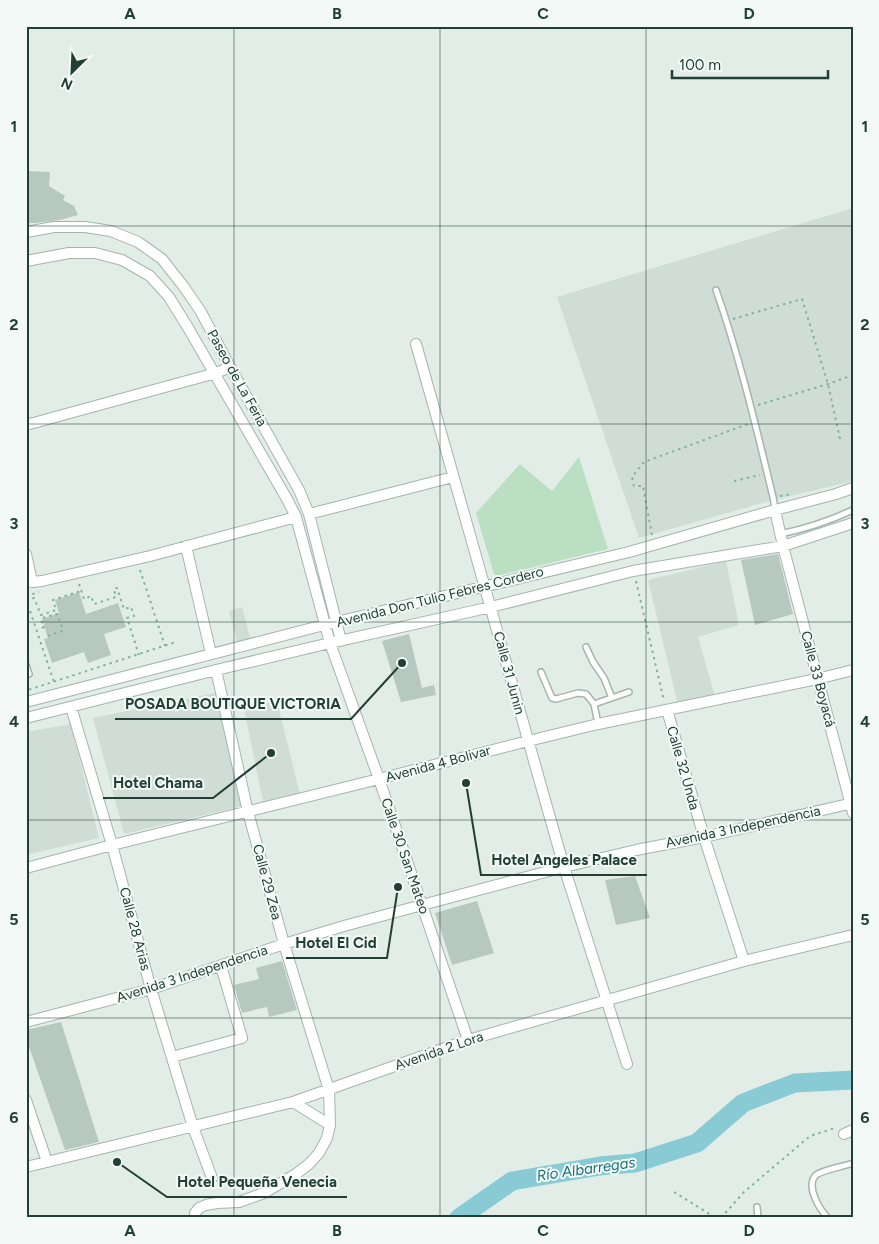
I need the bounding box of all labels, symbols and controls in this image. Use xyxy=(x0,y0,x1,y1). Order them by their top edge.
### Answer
text: A xyxy=(124,4,136,23)
text: B xyxy=(332,4,342,23)
text: C xyxy=(537,4,549,23)
text: D xyxy=(743,4,755,23)
north arrow xyxy=(48,48,98,98)
scale bar xyxy=(672,48,828,80)
text: 100 m xyxy=(679,56,721,74)
text: N xyxy=(59,73,75,93)
text: 1 xyxy=(11,117,17,136)
text: 1 xyxy=(862,117,868,136)
text: 2 xyxy=(9,315,19,334)
text: 2 xyxy=(860,315,870,334)
street label: Paseo de La Feria xyxy=(203,327,271,429)
text: 3 xyxy=(10,514,19,533)
text: 3 xyxy=(861,514,870,533)
street label: Avenida Don Tulio Febres Cordero xyxy=(335,563,545,631)
street label: Calle 33 Boyacá xyxy=(797,629,839,729)
street label: Calle 31 Junin xyxy=(490,630,528,717)
callout: POSADA BOUTIQUE VICTORIA xyxy=(115,689,351,719)
text: POSADA BOUTIQUE VICTORIA xyxy=(125,695,341,713)
text: 4 xyxy=(9,712,19,731)
text: 4 xyxy=(860,712,870,731)
street label: Calle 32 Unda xyxy=(663,724,703,812)
street label: Avenida 4 Bolivar xyxy=(384,742,493,786)
callout: Hotel Chama xyxy=(103,768,213,798)
text: Hotel Chama xyxy=(113,774,203,792)
street label: Calle 30 San Mateo xyxy=(377,796,433,916)
street label: Avenida 3 Independencia xyxy=(664,802,822,852)
street label: Calle 29 Zea xyxy=(249,842,285,922)
callout: Hotel Angeles Palace xyxy=(481,845,647,875)
text: Hotel Angeles Palace xyxy=(491,851,637,869)
street label: Calle 28 Arias xyxy=(116,886,154,972)
text: 5 xyxy=(9,910,19,929)
text: 5 xyxy=(860,910,870,929)
callout: Hotel El Cid xyxy=(286,928,387,958)
text: Hotel El Cid xyxy=(295,934,377,952)
street label: Avenida 3 Independencia xyxy=(114,942,270,1006)
street label: Avenida 2 Lora xyxy=(393,1028,485,1074)
text: 6 xyxy=(9,1108,19,1127)
text: 6 xyxy=(860,1108,870,1127)
water label: Río Albarregas xyxy=(535,1153,637,1185)
callout: Hotel Pequeña Venecia xyxy=(167,1167,347,1197)
text: Hotel Pequeña Venecia xyxy=(177,1173,337,1191)
text: A xyxy=(124,1221,136,1240)
text: B xyxy=(332,1221,342,1240)
text: C xyxy=(537,1221,549,1240)
text: D xyxy=(743,1221,755,1240)

